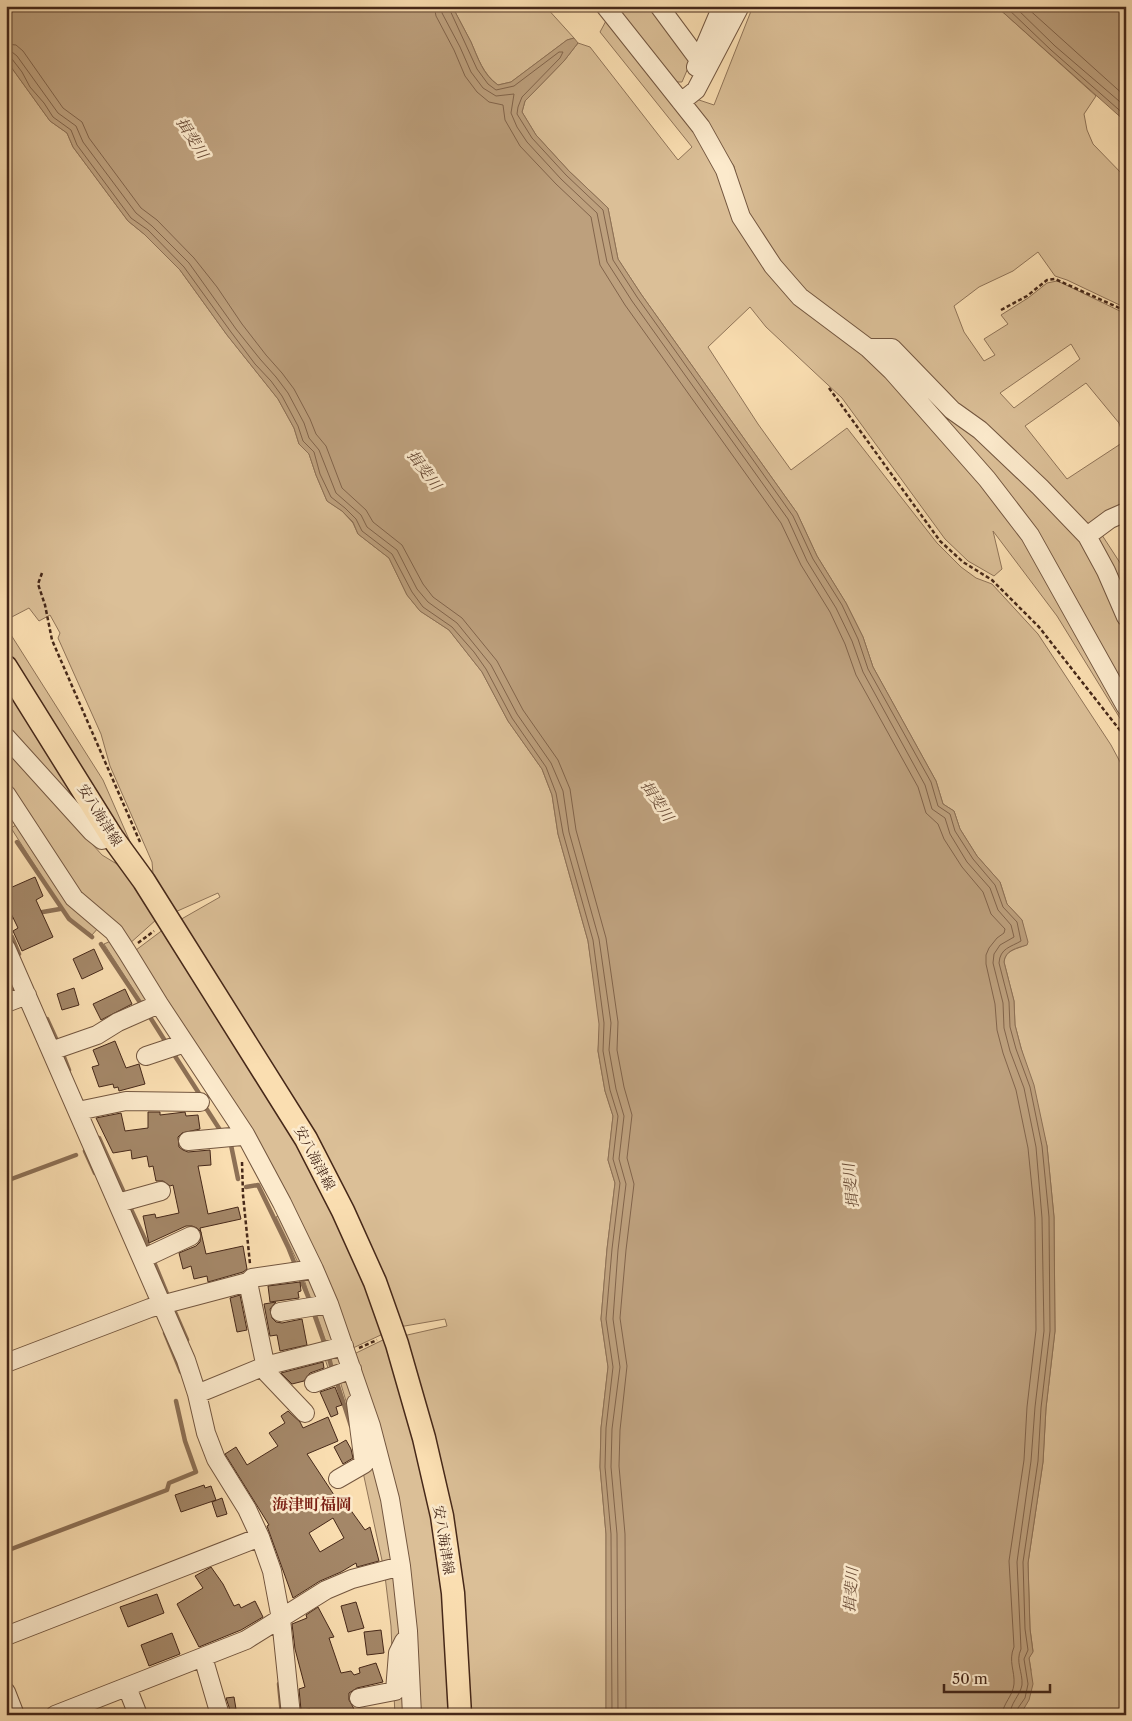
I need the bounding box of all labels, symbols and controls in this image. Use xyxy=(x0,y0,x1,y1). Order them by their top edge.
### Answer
water label: 揖斐川 xyxy=(172,114,213,164)
water label: 揖斐川 xyxy=(403,446,447,495)
water label: 揖斐川 xyxy=(637,777,679,826)
street label: 安八海津線 xyxy=(74,781,126,849)
street label: 安八海津線 xyxy=(291,1123,339,1193)
water label: 揖斐川 xyxy=(838,1161,862,1209)
district label: 海津町福岡 xyxy=(272,1494,352,1514)
street label: 安八海津線 xyxy=(430,1504,458,1576)
water label: 揖斐川 xyxy=(839,1565,862,1613)
scale bar xyxy=(944,1661,1051,1693)
text: 50 m xyxy=(952,1669,988,1688)

